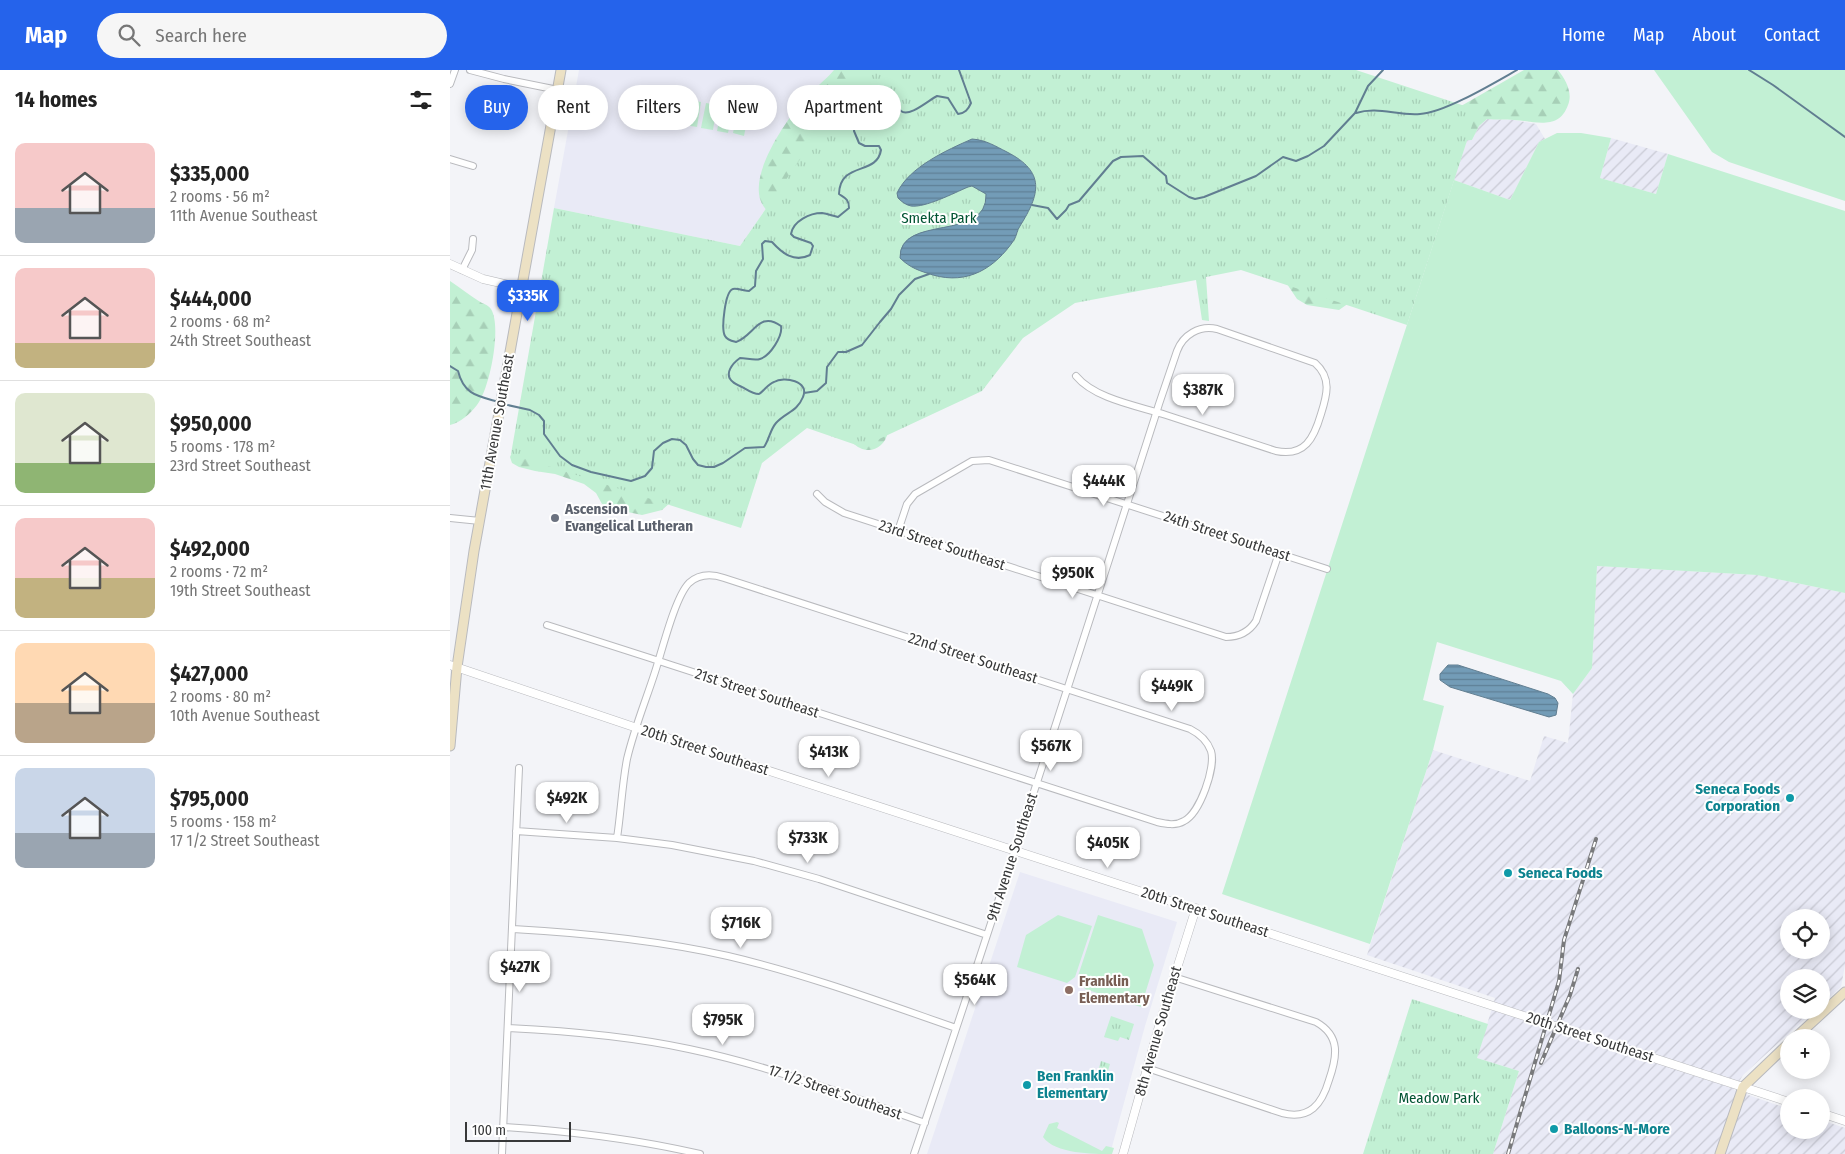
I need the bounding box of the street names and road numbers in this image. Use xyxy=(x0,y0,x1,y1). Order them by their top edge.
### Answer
street label: 11th Avenue Southeast xyxy=(476,352,518,492)
street label: 24th Street Southeast xyxy=(1161,507,1293,565)
street label: 23rd Street Southeast xyxy=(876,516,1008,574)
street label: 22nd Street Southeast xyxy=(906,629,1040,687)
street label: 21st Street Southeast xyxy=(693,664,821,722)
street label: 20th Street Southeast xyxy=(639,721,771,779)
street label: 9th Avenue Southeast xyxy=(983,790,1041,924)
street label: 20th Street Southeast xyxy=(1139,883,1271,941)
street label: 8th Avenue Southeast xyxy=(1131,964,1185,1098)
street label: 20th Street Southeast xyxy=(1524,1008,1656,1066)
street label: 17 1/2 Street Southeast xyxy=(766,1061,904,1123)

